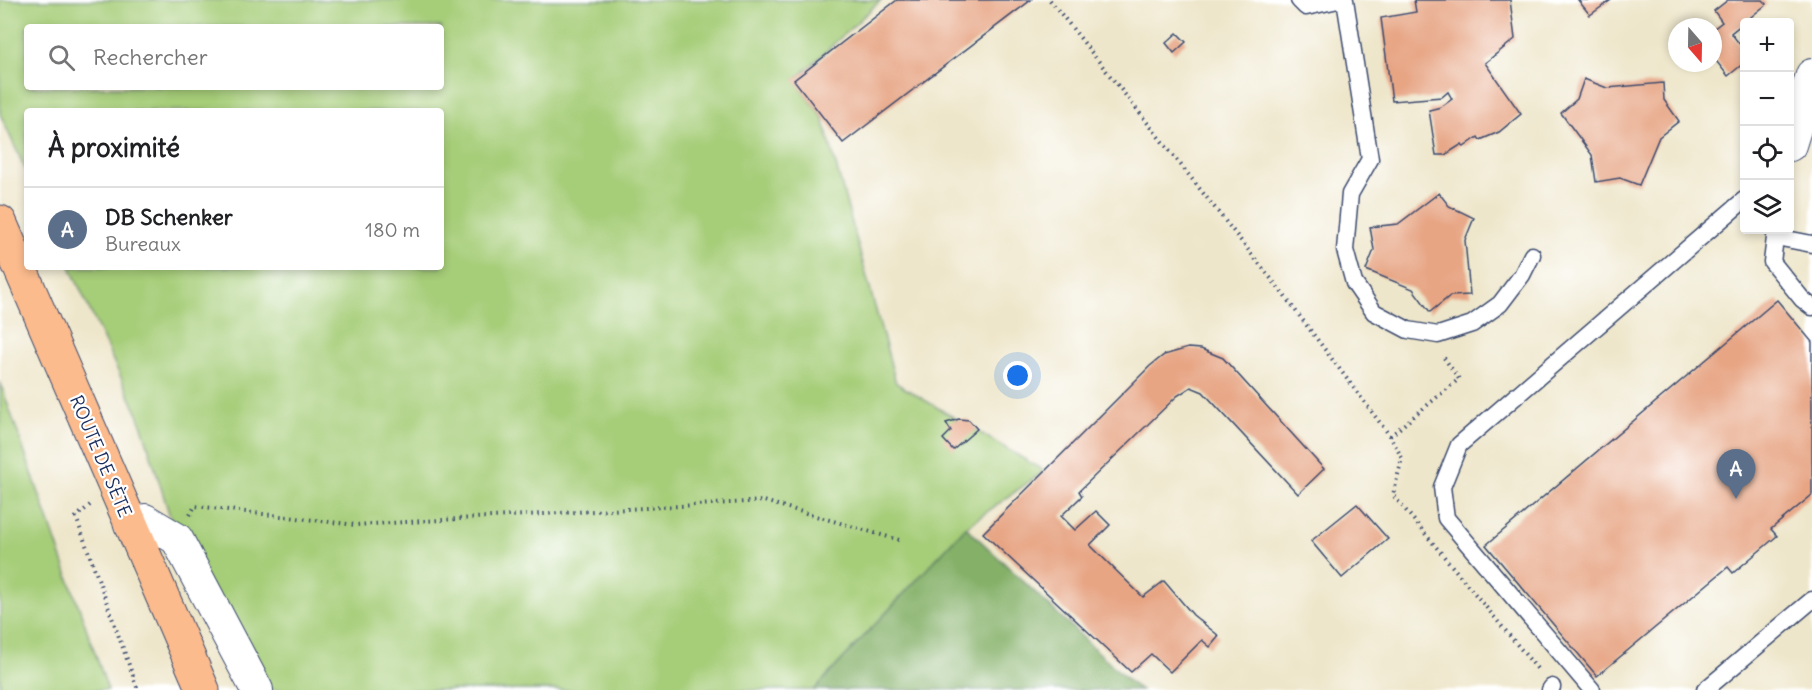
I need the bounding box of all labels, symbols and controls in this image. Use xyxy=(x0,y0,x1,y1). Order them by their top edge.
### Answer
north arrow xyxy=(1668,18,1722,72)
map controls xyxy=(1740,18,1794,234)
button: + xyxy=(1740,18,1794,72)
search box xyxy=(24,24,444,90)
icon: search xyxy=(45,41,78,74)
text: Rechercher xyxy=(93,43,208,71)
button: − xyxy=(1740,72,1794,126)
button: locate xyxy=(1740,126,1794,180)
text: À proximité xyxy=(48,131,180,164)
button: layers xyxy=(1740,180,1794,234)
text: DB Schenker xyxy=(105,203,233,231)
text: A xyxy=(61,217,74,242)
text: 180 m xyxy=(365,217,420,242)
text: Bureaux xyxy=(105,231,181,256)
your location xyxy=(1003,361,1032,390)
street label: ROUTE DE SÈTE xyxy=(65,392,137,520)
pin: A xyxy=(1716,450,1756,499)

